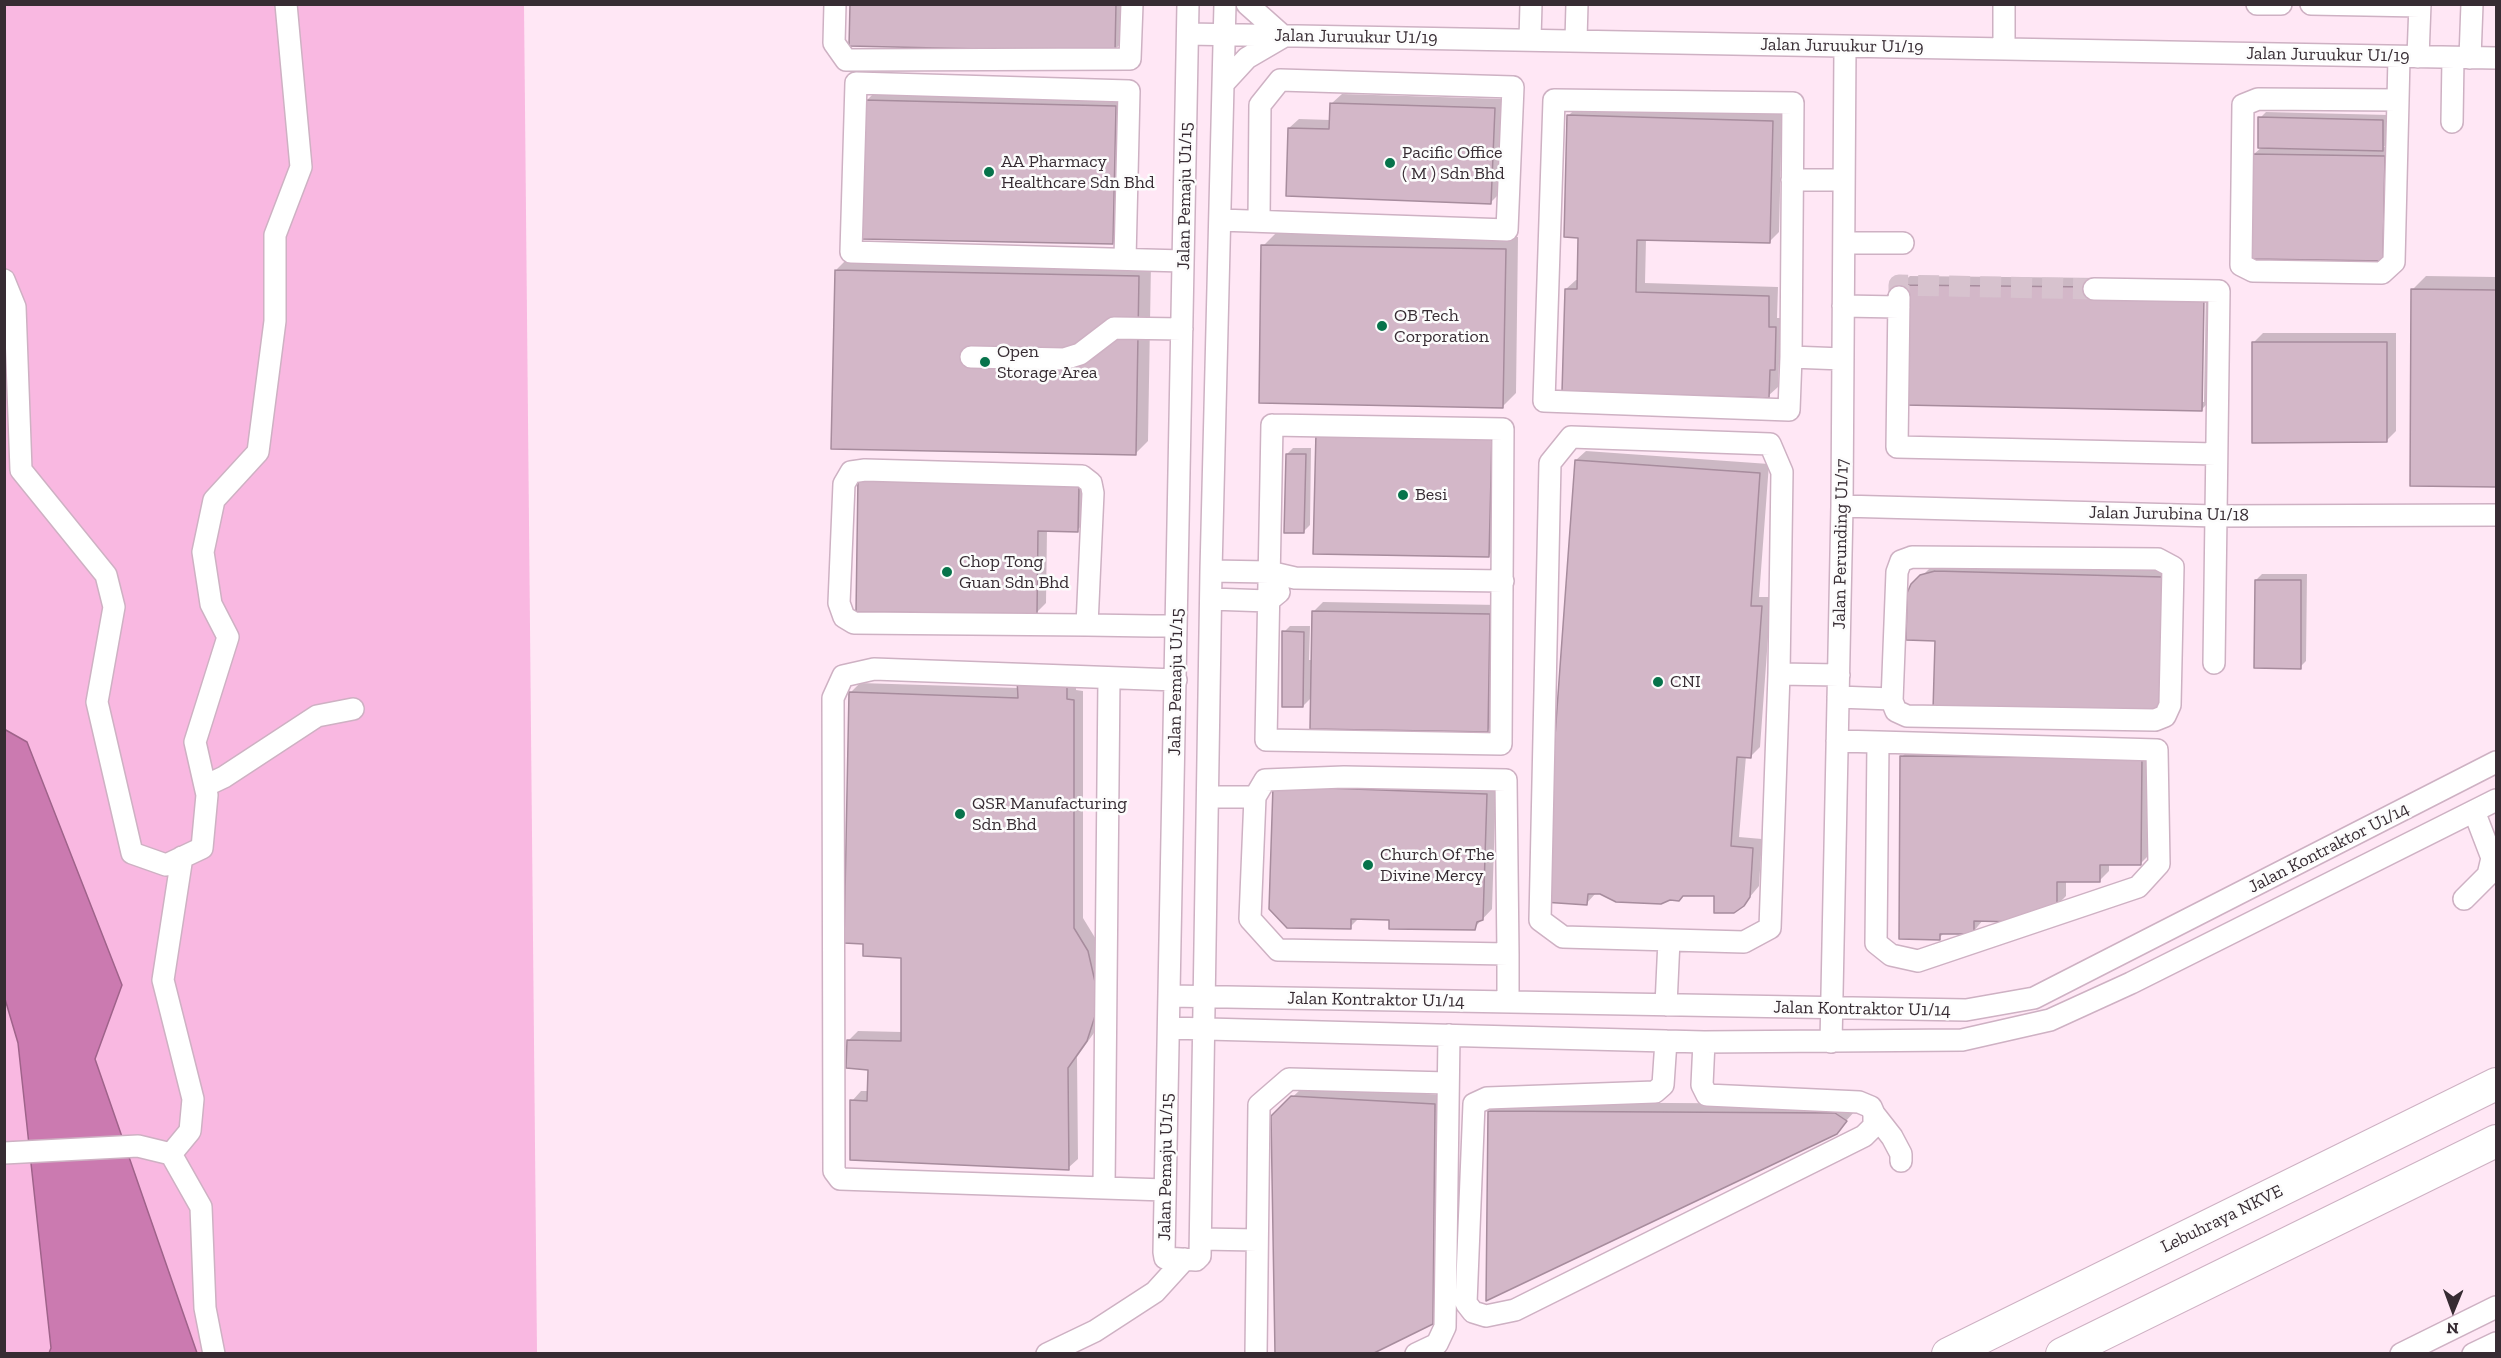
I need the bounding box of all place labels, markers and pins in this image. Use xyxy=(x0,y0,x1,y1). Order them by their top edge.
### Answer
place label: Pacific Office ( M ) Sdn Bhd xyxy=(1402,142,1505,184)
place label: AA Pharmacy Healthcare Sdn Bhd xyxy=(1001,151,1155,194)
marker: Pacific Office ( M ) Sdn Bhd xyxy=(1383,156,1397,170)
marker: AA Pharmacy Healthcare Sdn Bhd xyxy=(982,165,996,179)
place label: OB Tech Corporation xyxy=(1394,305,1489,348)
marker: OB Tech Corporation xyxy=(1375,319,1389,333)
place label: Open Storage Area xyxy=(997,341,1098,384)
marker: Open Storage Area xyxy=(978,355,992,369)
place label: Besi xyxy=(1415,484,1447,506)
marker: Besi xyxy=(1396,488,1410,502)
place label: Chop Tong Guan Sdn Bhd xyxy=(959,551,1069,594)
marker: Chop Tong Guan Sdn Bhd xyxy=(940,565,954,579)
place label: CNI xyxy=(1670,671,1701,693)
marker: CNI xyxy=(1651,675,1665,689)
place label: QSR Manufacturing Sdn Bhd xyxy=(972,793,1127,836)
marker: QSR Manufacturing Sdn Bhd xyxy=(953,807,967,821)
place label: Church Of The Divine Mercy xyxy=(1380,844,1494,886)
marker: Church Of The Divine Mercy xyxy=(1361,858,1375,872)

